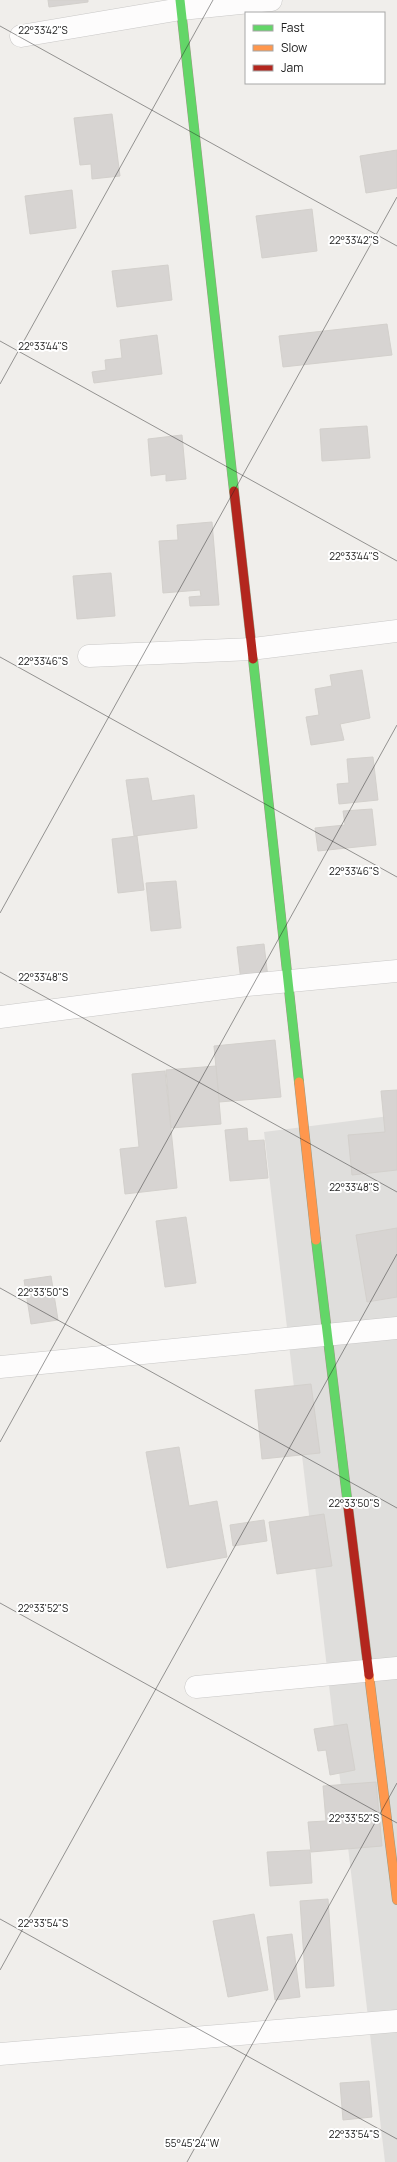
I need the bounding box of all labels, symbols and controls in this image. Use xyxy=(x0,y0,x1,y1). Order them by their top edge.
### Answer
legend xyxy=(245,12,385,84)
text: Fast xyxy=(281,19,305,36)
text: 22°33'42"S xyxy=(18,23,68,37)
text: Slow xyxy=(281,39,307,56)
text: Jam xyxy=(281,59,303,76)
text: 22°33'42"S xyxy=(329,233,379,247)
text: 22°33'44"S xyxy=(18,339,68,353)
text: 22°33'44"S xyxy=(329,549,379,563)
text: 22°33'46"S xyxy=(18,654,68,668)
text: 22°33'46"S xyxy=(329,864,379,878)
text: 22°33'48"S xyxy=(18,970,68,984)
text: 22°33'48"S xyxy=(329,1180,379,1194)
text: 22°33'50"S xyxy=(17,1285,69,1299)
text: 22°33'50"S xyxy=(328,1496,380,1510)
text: 22°33'52"S xyxy=(18,1601,68,1615)
text: 22°33'52"S xyxy=(329,1811,379,1825)
text: 22°33'54"S xyxy=(18,1916,68,1930)
text: 22°33'54"S xyxy=(329,2127,379,2141)
text: 55°45'24"W xyxy=(165,2136,220,2150)

